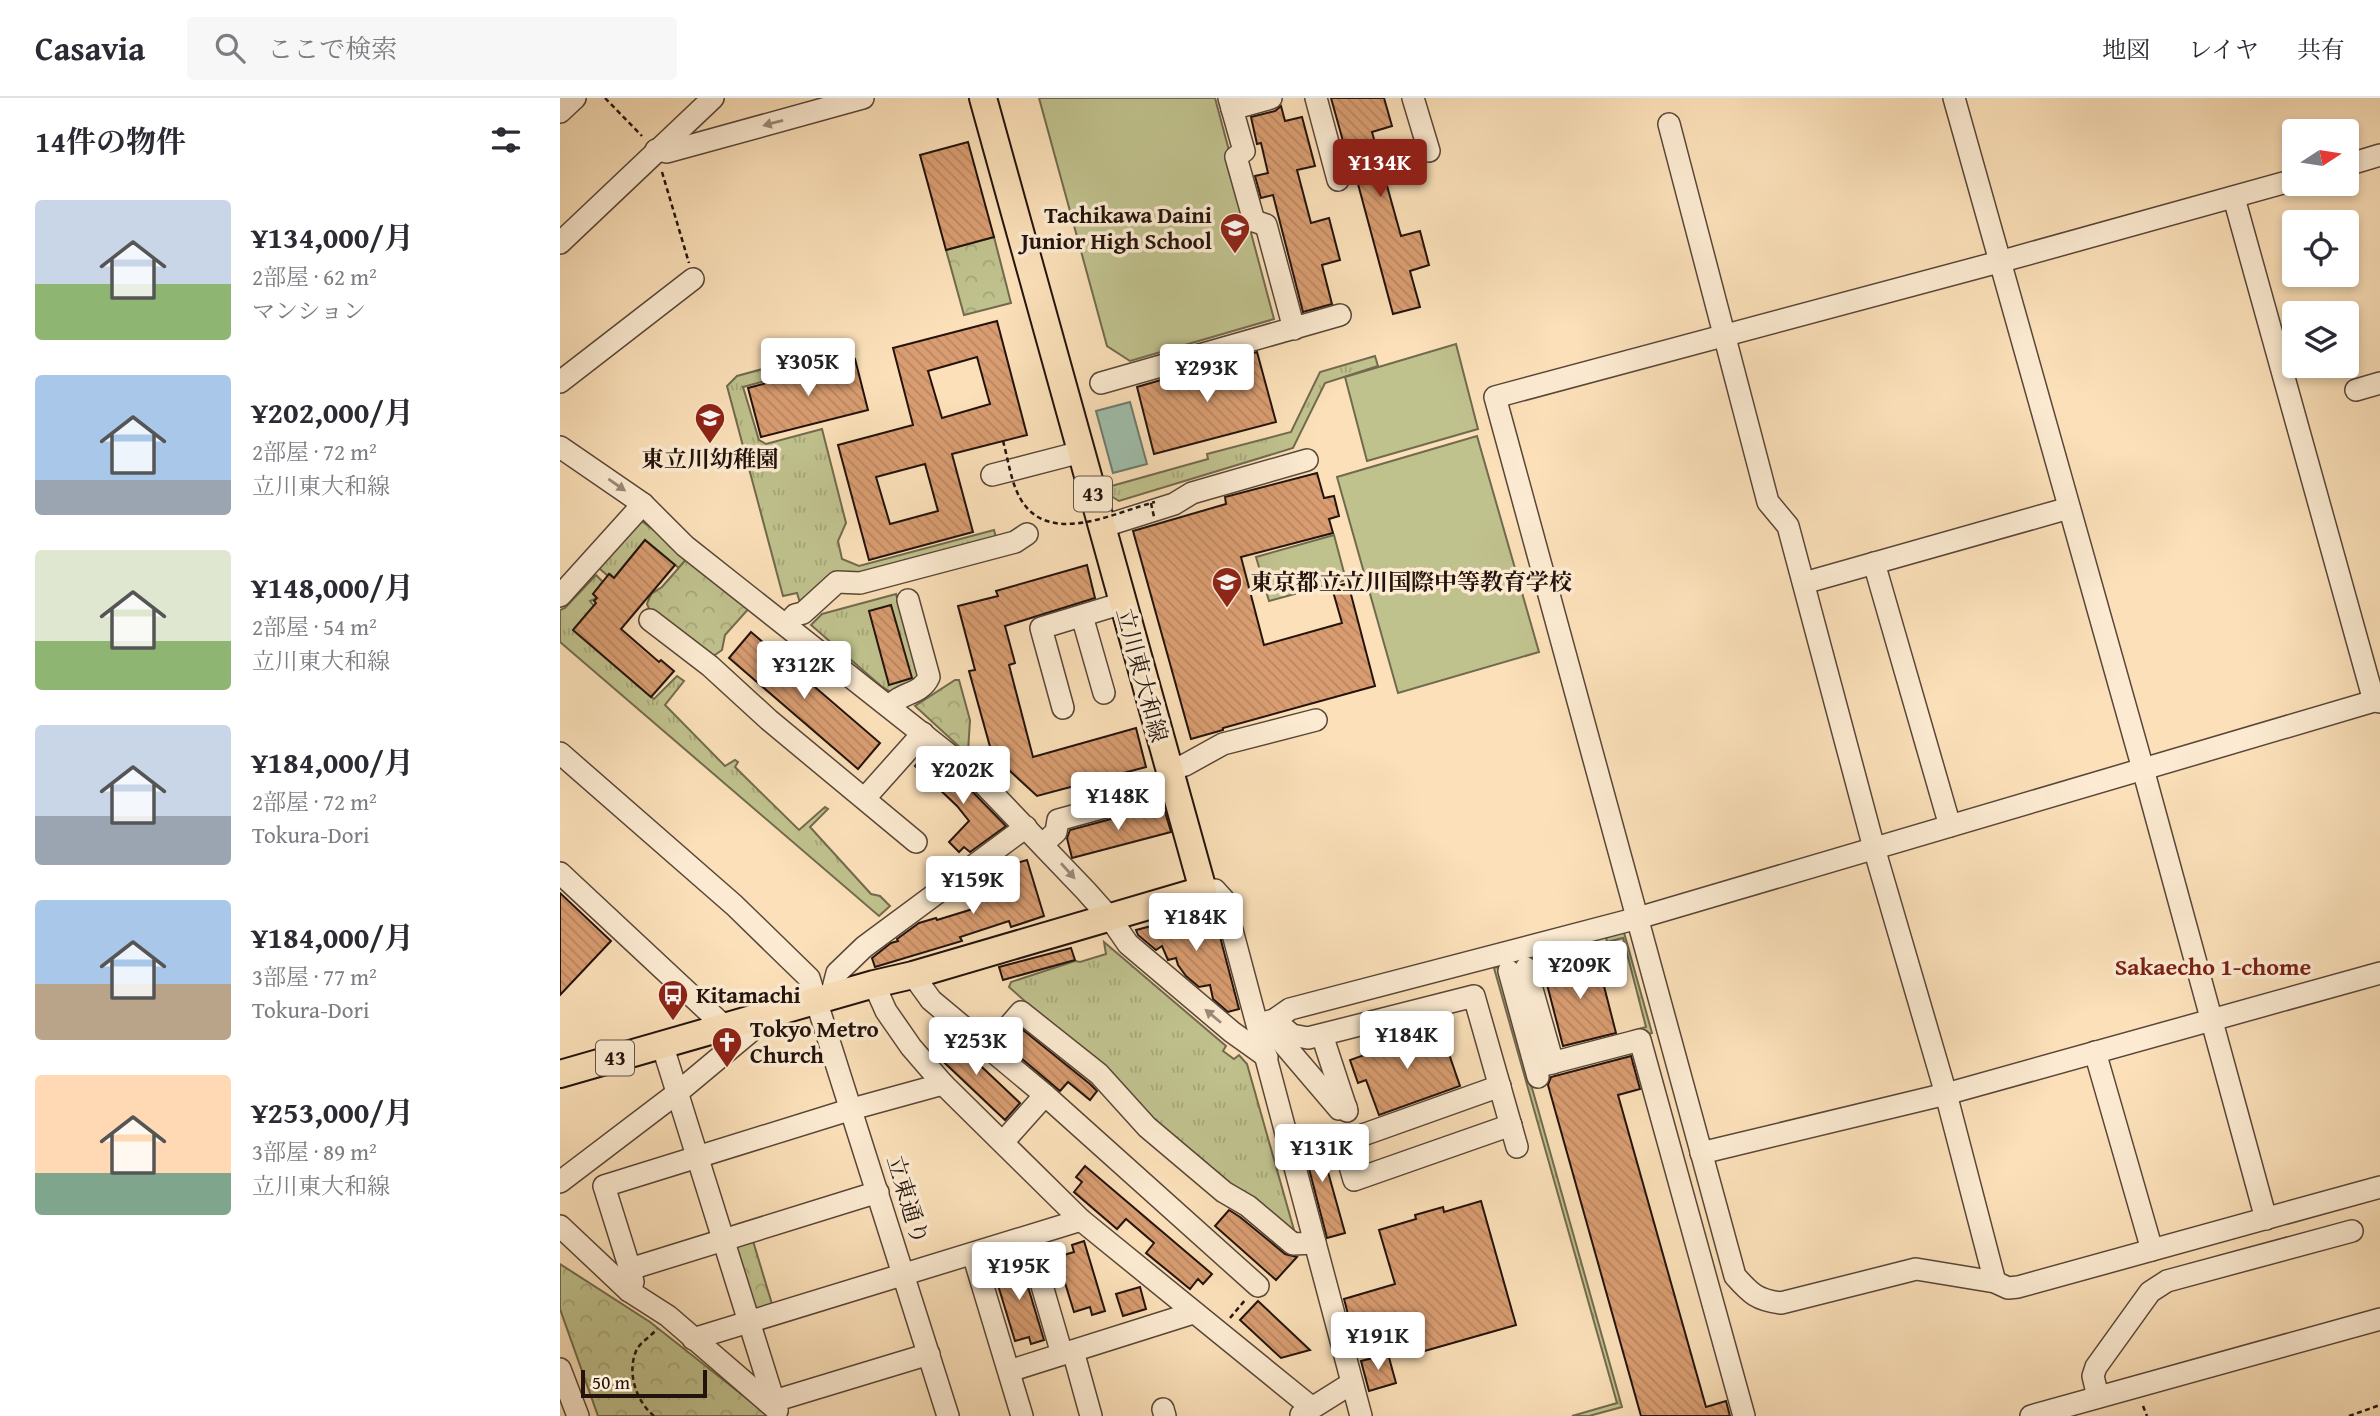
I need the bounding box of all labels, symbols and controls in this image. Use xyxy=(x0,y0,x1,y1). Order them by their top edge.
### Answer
search box xyxy=(187,17,677,80)
text: Casavia xyxy=(35,24,145,72)
icon: search xyxy=(211,29,249,67)
text: ここで検索 xyxy=(267,29,397,68)
text: 地図 xyxy=(2102,32,2150,67)
text: レイヤ xyxy=(2188,32,2259,67)
text: 共有 xyxy=(2297,32,2345,67)
one-way arrow xyxy=(763,118,784,128)
text: 14件の物件 xyxy=(35,119,186,163)
north arrow xyxy=(2282,119,2359,196)
map controls xyxy=(2282,119,2359,378)
icon: filters xyxy=(487,121,525,159)
pin: ¥134K xyxy=(1331,140,1429,199)
text: ¥134K xyxy=(1349,145,1411,178)
place label: Tachikawa Daini Junior High School xyxy=(1017,198,1212,257)
button: locate xyxy=(2282,210,2359,287)
school or university icon: Tachikawa Daini Junior High School xyxy=(1218,211,1252,255)
text: ¥134,000/月 xyxy=(252,215,414,259)
icon: home xyxy=(91,228,175,312)
text: 2部屋 · 62 m² xyxy=(252,260,377,293)
text: マンション xyxy=(252,294,366,327)
button: layers xyxy=(2282,301,2359,378)
pin: ¥305K xyxy=(759,338,857,398)
text: ¥305K xyxy=(777,344,839,377)
pin: ¥293K xyxy=(1158,344,1256,404)
text: ¥293K xyxy=(1176,350,1238,383)
text: ¥202,000/月 xyxy=(252,390,414,434)
school or university icon: 東立川幼稚園 xyxy=(693,401,727,445)
icon: home xyxy=(91,403,175,487)
text: 2部屋 · 72 m² xyxy=(252,435,377,468)
place label: 東立川幼稚園 xyxy=(641,442,779,475)
text: 立川東大和線 xyxy=(252,469,390,502)
road number: 43 xyxy=(1074,476,1112,512)
one-way arrow xyxy=(608,478,626,492)
text: ¥148,000/月 xyxy=(252,565,414,609)
school or university icon: 東京都立立川国際中等教育学校 xyxy=(1210,565,1244,609)
place label: 東京都立立川国際中等教育学校 xyxy=(1250,565,1572,598)
icon: home xyxy=(91,578,175,662)
street label: 立川東大和線 xyxy=(1109,604,1176,746)
text: 2部屋 · 54 m² xyxy=(252,610,377,643)
pin: ¥312K xyxy=(755,642,853,701)
text: 立川東大和線 xyxy=(252,644,390,677)
text: ¥312K xyxy=(773,647,835,680)
text: ¥184,000/月 xyxy=(252,740,414,784)
pin: ¥202K xyxy=(914,746,1012,806)
text: ¥202K xyxy=(932,752,994,785)
icon: home xyxy=(91,753,175,837)
pin: ¥148K xyxy=(1069,772,1167,832)
text: ¥148K xyxy=(1087,778,1149,811)
text: 2部屋 · 72 m² xyxy=(252,785,377,818)
text: Tokura-Dori xyxy=(252,818,370,851)
pin: ¥159K xyxy=(924,856,1022,916)
text: ¥159K xyxy=(942,862,1004,895)
one-way arrow xyxy=(1060,862,1076,880)
pin: ¥184K xyxy=(1147,894,1245,953)
text: ¥184K xyxy=(1165,899,1227,932)
text: ¥184,000/月 xyxy=(252,915,414,959)
icon: home xyxy=(91,928,175,1012)
pin: ¥209K xyxy=(1531,942,1629,1001)
text: ¥209K xyxy=(1549,947,1611,980)
district label: Sakaecho 1-chome xyxy=(2115,949,2312,984)
text: 3部屋 · 77 m² xyxy=(252,960,377,993)
bus stop icon: Kitamachi xyxy=(656,978,690,1022)
place label: Kitamachi xyxy=(696,978,801,1011)
text: Tokura-Dori xyxy=(252,993,370,1026)
one-way arrow xyxy=(1204,1009,1221,1024)
place label: Tokyo Metro Church xyxy=(750,1012,879,1071)
pin: ¥184K xyxy=(1358,1012,1456,1071)
text: ¥184K xyxy=(1376,1017,1438,1050)
pin: ¥253K xyxy=(927,1018,1025,1077)
text: ¥253K xyxy=(945,1023,1007,1056)
church icon: Tokyo Metro Church xyxy=(710,1025,744,1069)
road number: 43 xyxy=(596,1040,634,1076)
text: ¥253,000/月 xyxy=(252,1090,414,1134)
icon: home xyxy=(91,1103,175,1187)
pin: ¥131K xyxy=(1273,1124,1371,1184)
text: ¥131K xyxy=(1291,1130,1353,1163)
text: 3部屋 · 89 m² xyxy=(252,1135,377,1168)
street label: 立東通り xyxy=(879,1151,938,1249)
text: 立川東大和線 xyxy=(252,1169,390,1202)
pin: ¥195K xyxy=(970,1242,1068,1302)
text: ¥195K xyxy=(988,1248,1050,1281)
pin: ¥191K xyxy=(1329,1312,1427,1372)
text: ¥191K xyxy=(1347,1318,1409,1351)
scale bar xyxy=(581,1367,707,1399)
text: 50 m xyxy=(592,1368,630,1396)

